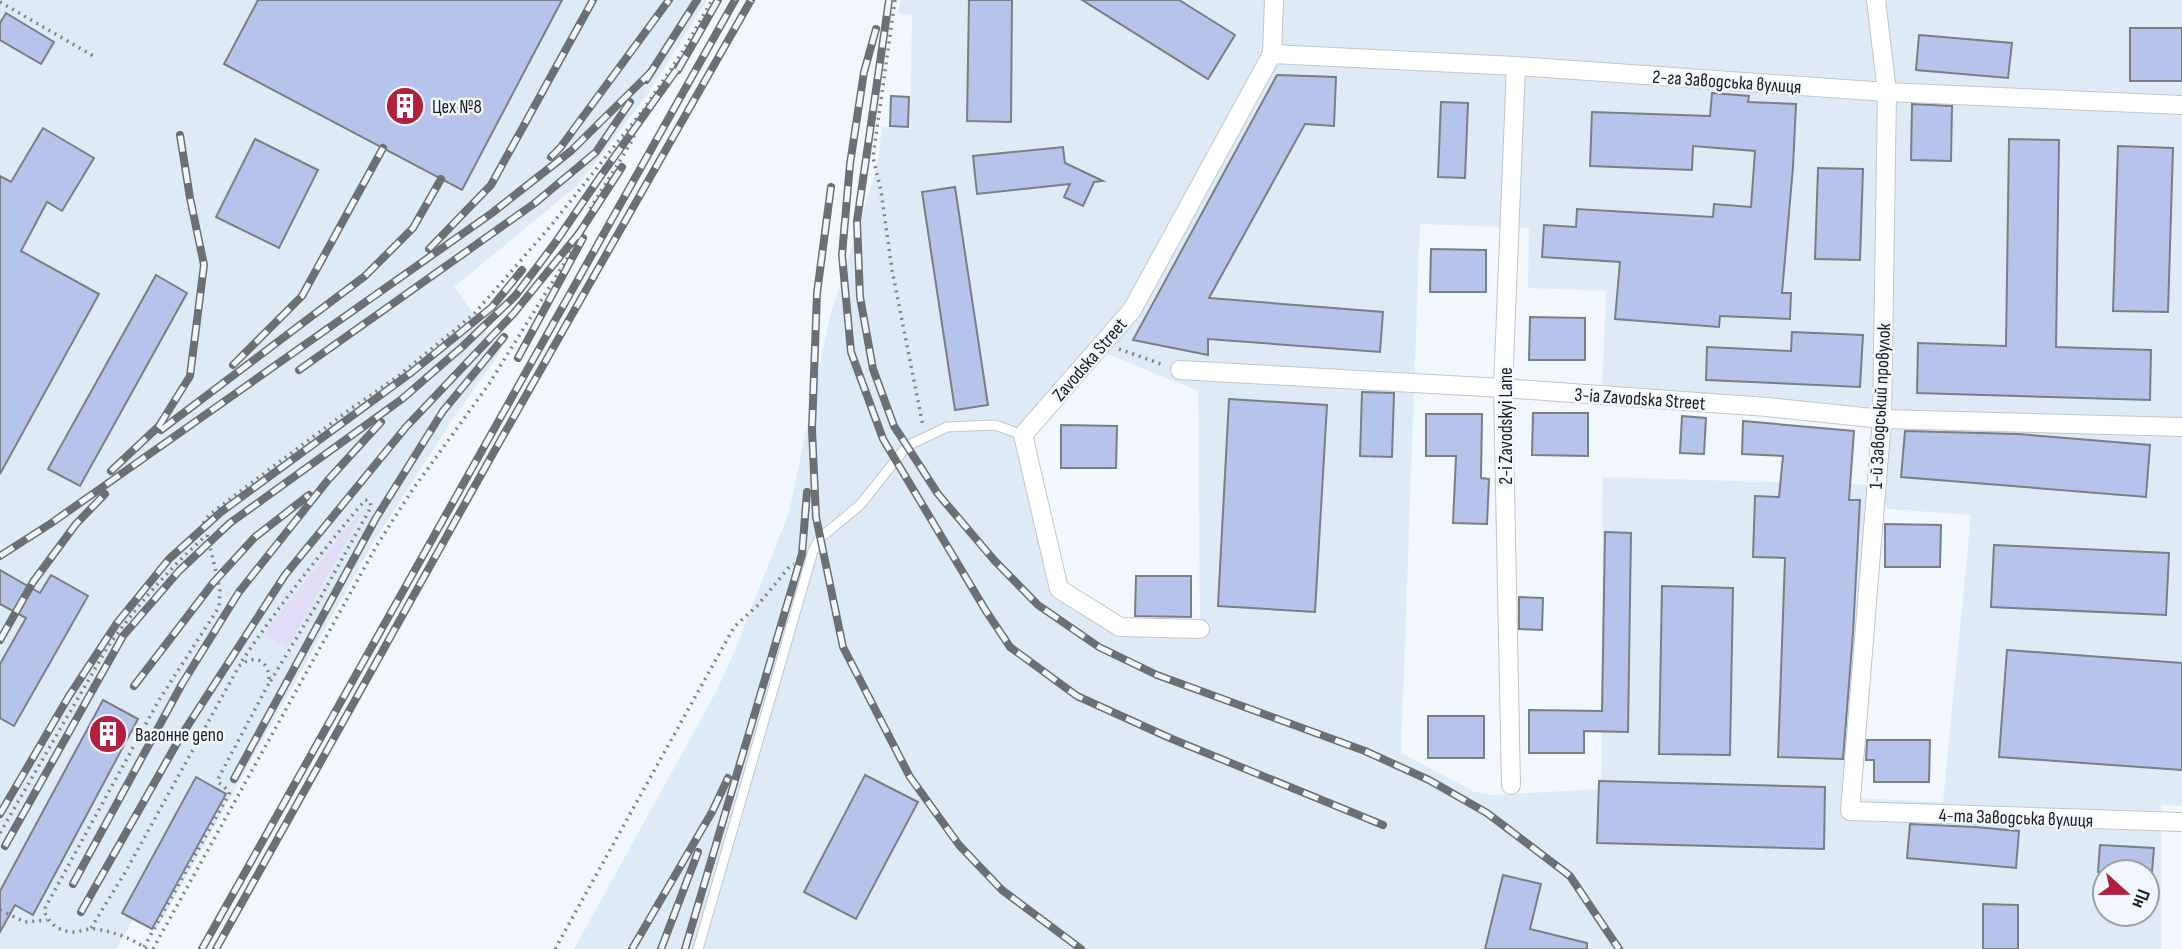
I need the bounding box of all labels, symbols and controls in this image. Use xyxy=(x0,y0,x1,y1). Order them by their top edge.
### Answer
street label: 2-га Заводська вулиця xyxy=(1652,66,1802,99)
building icon: Цех №8 xyxy=(384,85,426,127)
place label: Цех №8 xyxy=(432,96,482,119)
street label: Zavodska Street xyxy=(1048,314,1133,406)
street label: 1-й Заводський провулок xyxy=(1865,322,1896,490)
street label: 2-i Zavodskyi Lane xyxy=(1495,367,1518,485)
street label: 3-ia Zavodska Street xyxy=(1574,383,1706,416)
building icon: Вагонне депо xyxy=(87,713,129,755)
place label: Вагонне депо xyxy=(135,724,224,747)
street label: 4-та Заводська вулиця xyxy=(1938,804,2094,833)
north arrow xyxy=(2091,858,2161,928)
text: Пн xyxy=(2126,886,2154,911)

